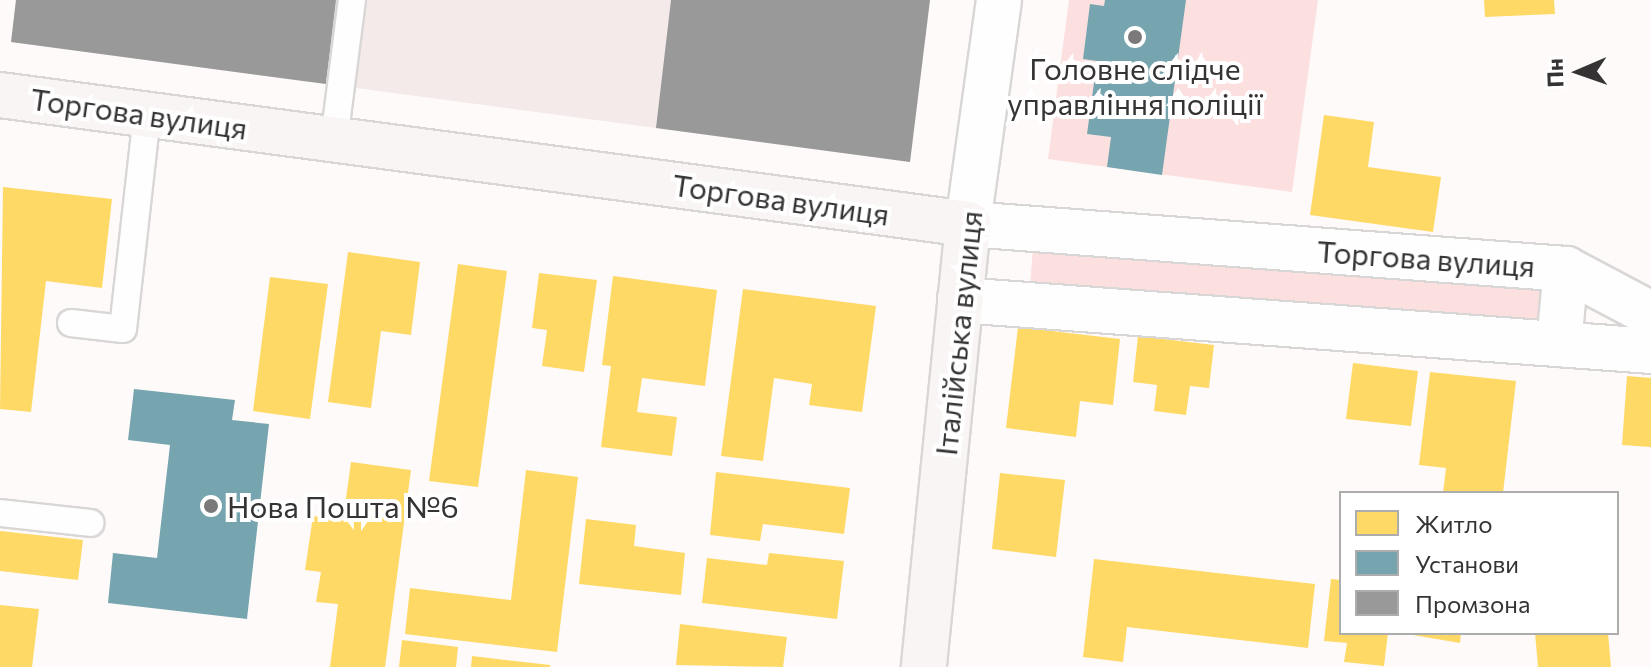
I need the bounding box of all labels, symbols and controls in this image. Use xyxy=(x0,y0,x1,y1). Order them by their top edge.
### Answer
marker: Головне слідче управління поліції xyxy=(1126,28,1144,46)
north arrow xyxy=(1539,32,1619,112)
place label: Головне слідче управління поліції xyxy=(1007,50,1263,120)
text: Пн xyxy=(1541,58,1569,88)
street label: Торгова вулиця xyxy=(28,80,250,146)
street label: Торгова вулиця xyxy=(670,166,892,232)
street label: Італійська вулиця xyxy=(927,209,989,457)
street label: Торгова вулиця xyxy=(1316,232,1536,284)
place label: Нова Пошта №6 xyxy=(227,488,459,524)
legend xyxy=(1339,491,1619,635)
marker: Нова Пошта №6 xyxy=(202,497,220,515)
text: Житло xyxy=(1415,509,1493,538)
text: Установи xyxy=(1415,549,1519,578)
text: Промзона xyxy=(1415,589,1530,618)

